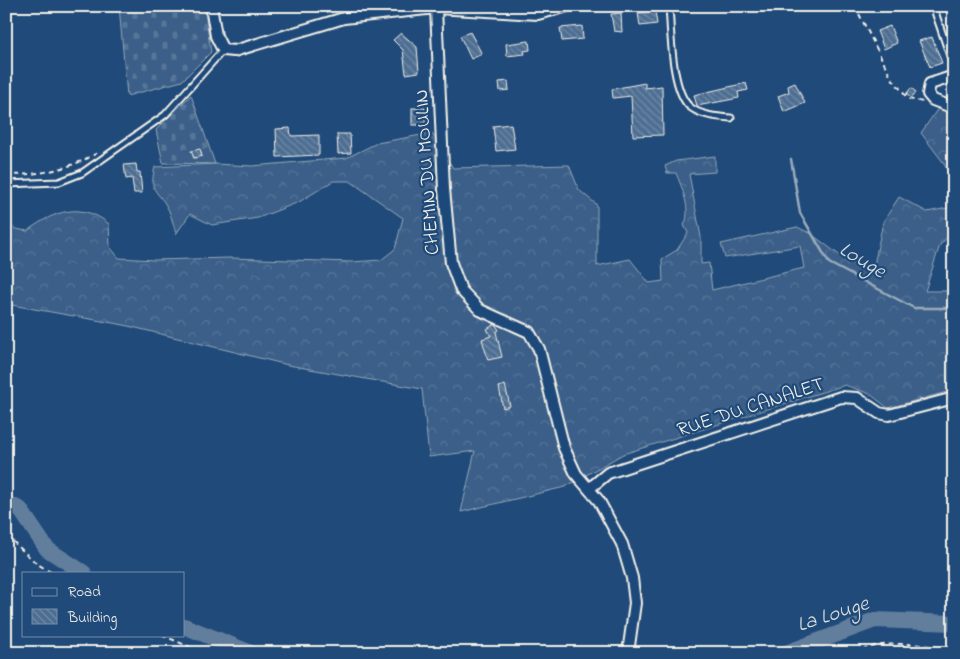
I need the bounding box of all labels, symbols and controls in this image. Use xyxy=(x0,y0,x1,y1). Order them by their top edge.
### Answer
street label: CHEMIN DU MOULIN xyxy=(408,88,448,256)
water label: Louge xyxy=(833,235,892,288)
street label: RUE DU CANALET xyxy=(674,371,828,445)
legend xyxy=(22,572,185,636)
text: Road xyxy=(68,581,101,603)
water label: La Louge xyxy=(793,589,875,642)
text: Building xyxy=(67,607,117,630)

